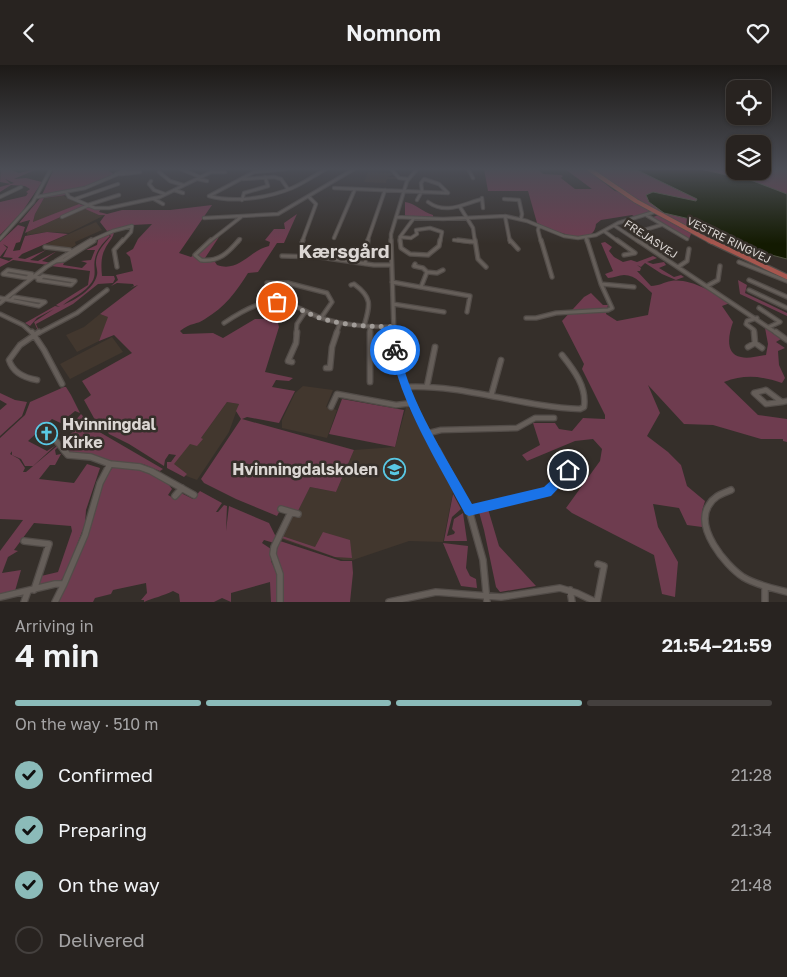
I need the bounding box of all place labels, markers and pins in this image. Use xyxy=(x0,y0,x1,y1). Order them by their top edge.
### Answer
pin xyxy=(256,281,298,323)
place label: Hvinningdal Kirke xyxy=(62,414,157,452)
church icon: Hvinningdal Kirke xyxy=(34,421,58,445)
pin xyxy=(547,449,589,491)
school or university icon: Hvinningdalskolen xyxy=(382,457,406,481)
place label: Hvinningdalskolen xyxy=(232,459,378,479)

